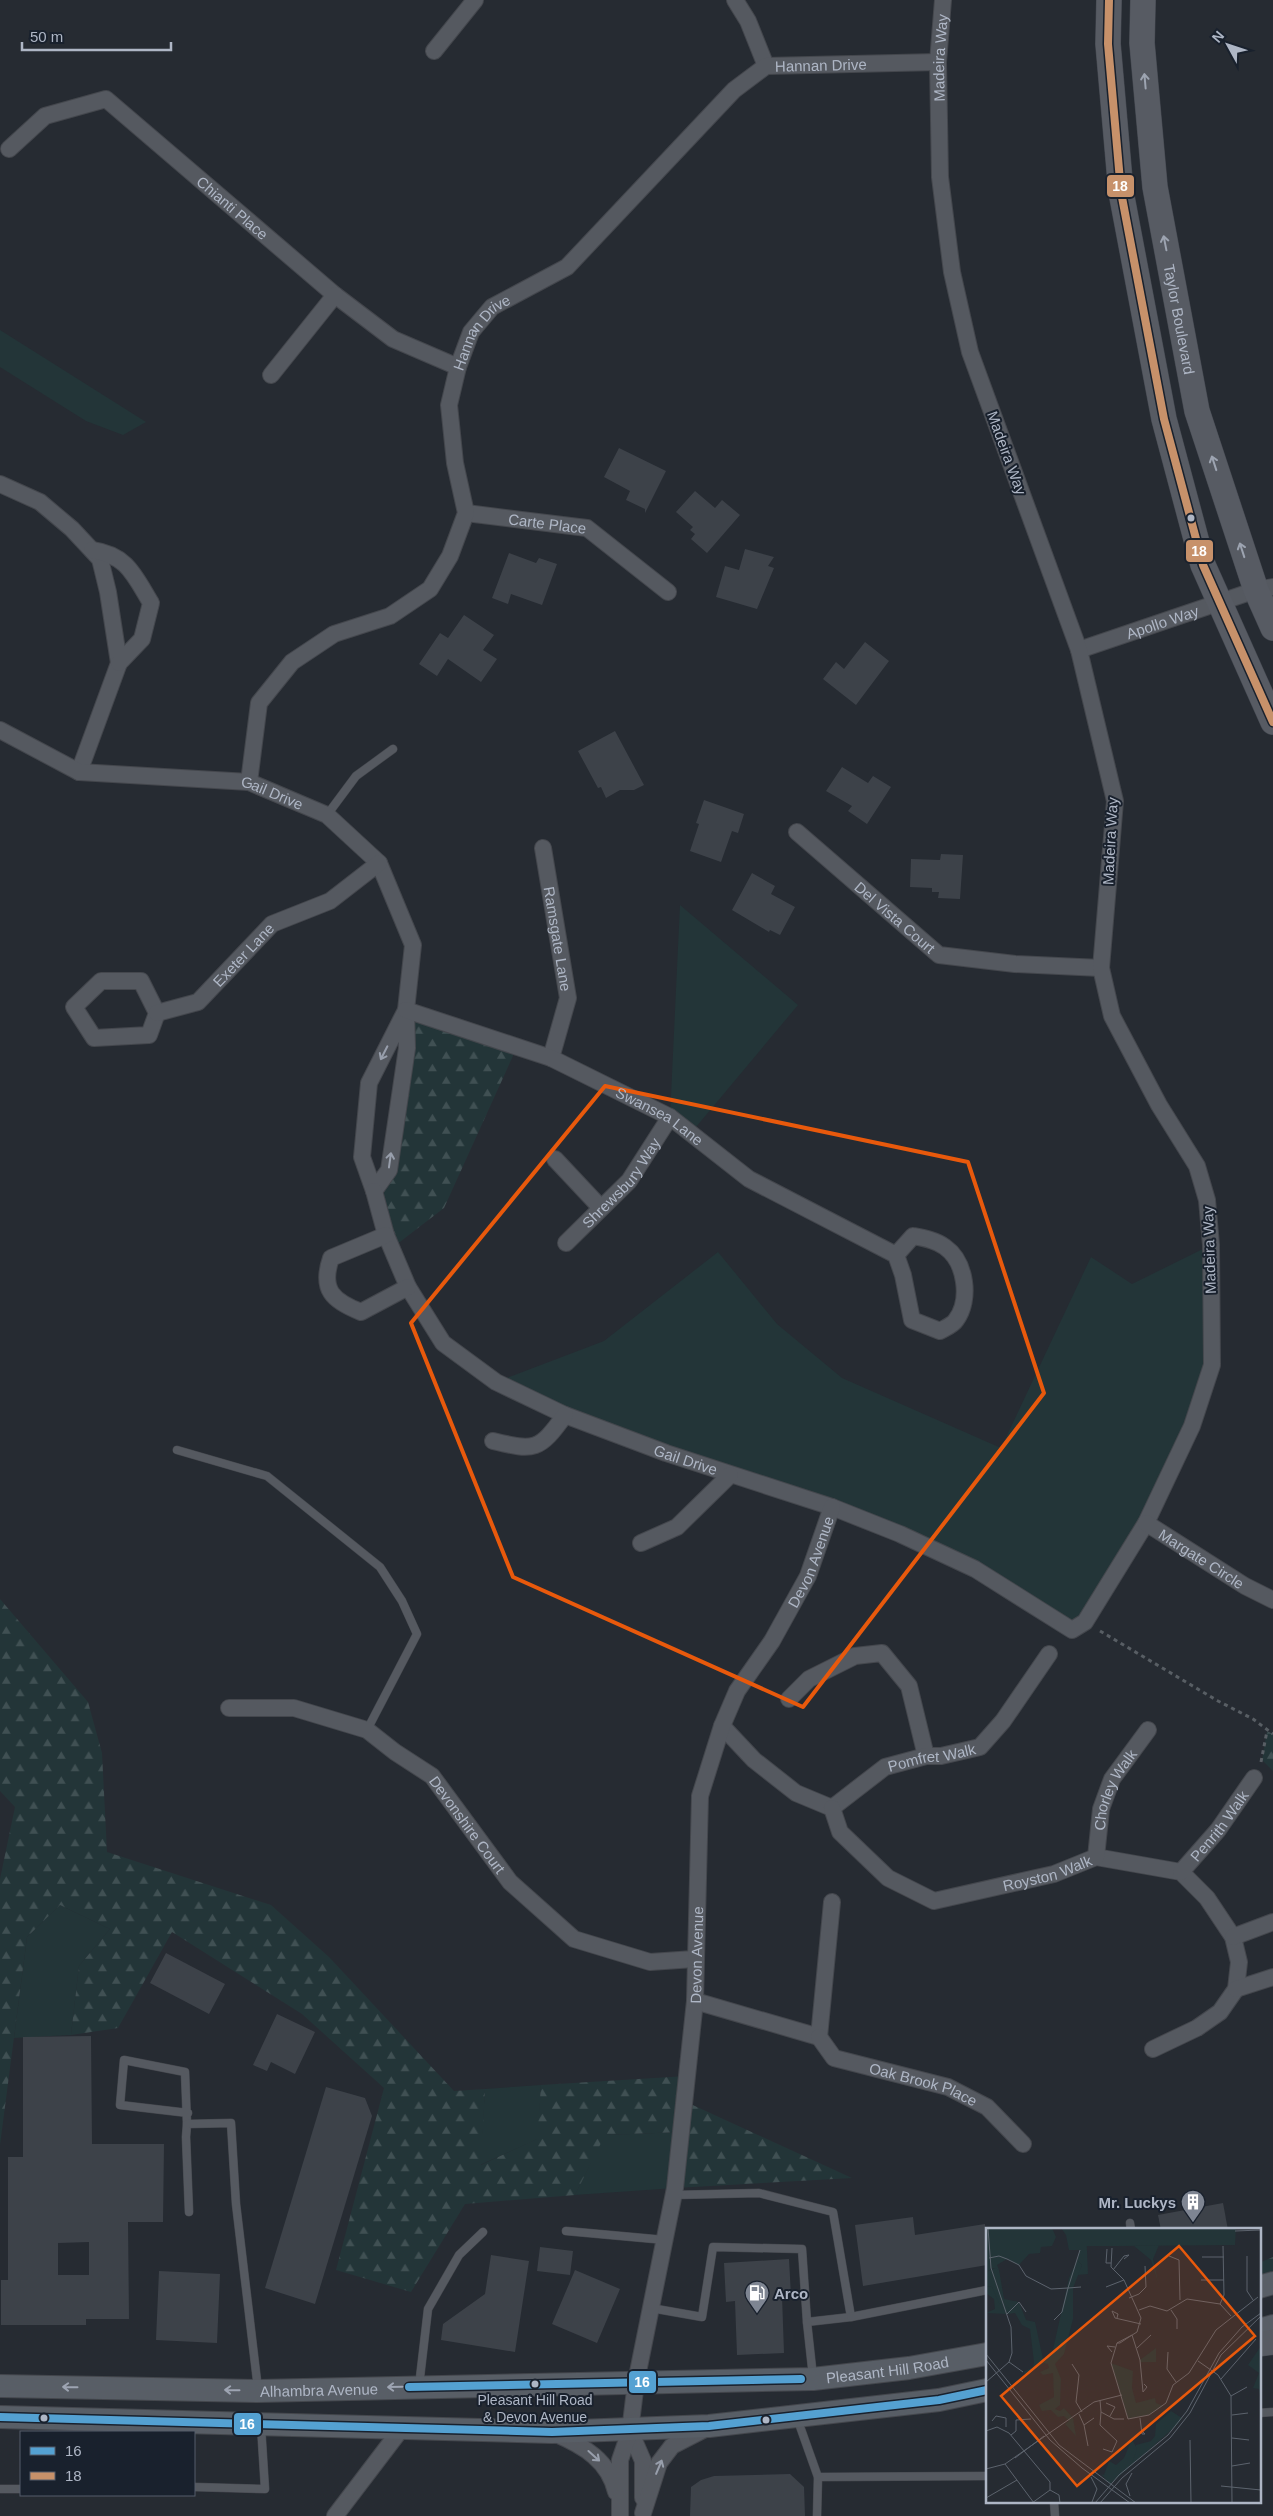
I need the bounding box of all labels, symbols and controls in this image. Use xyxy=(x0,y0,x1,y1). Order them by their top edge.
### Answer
street label: Madeira Way xyxy=(929,13,950,102)
scale bar xyxy=(22,20,171,52)
north arrow xyxy=(1203,20,1253,70)
text: 50 m xyxy=(30,28,63,45)
text: N xyxy=(1209,28,1227,46)
street label: Hannan Drive xyxy=(775,55,867,74)
one-way arrow xyxy=(1141,74,1150,90)
street label: Chianti Place xyxy=(194,172,272,243)
line badge: 18 xyxy=(1106,174,1135,198)
text: 18 xyxy=(1112,178,1128,194)
one-way arrow xyxy=(1160,235,1170,251)
street label: Taylor Boulevard xyxy=(1161,263,1198,376)
street label: Hannan Drive xyxy=(449,291,513,373)
street label: Madeira Way xyxy=(984,409,1030,498)
one-way arrow xyxy=(1209,456,1218,471)
street label: Carte Place xyxy=(507,510,587,536)
unlabelled marker xyxy=(1186,513,1196,523)
line badge: 18 xyxy=(1185,539,1214,563)
one-way arrow xyxy=(1237,542,1247,558)
text: 18 xyxy=(1191,543,1207,559)
street label: Apollo Way xyxy=(1124,601,1201,642)
street label: Gail Drive xyxy=(241,773,306,813)
street label: Madeira Way xyxy=(1099,796,1121,885)
street label: Del Vista Court xyxy=(852,878,940,957)
street label: Ramsgate Lane xyxy=(541,885,575,992)
street label: Exeter Lane xyxy=(209,919,277,990)
one-way arrow xyxy=(379,1045,388,1060)
street label: Swansea Lane xyxy=(613,1083,707,1148)
street label: Shrewsbury Way xyxy=(578,1134,663,1231)
one-way arrow xyxy=(386,1152,396,1168)
street label: Madeira Way xyxy=(1199,1205,1219,1294)
street label: Gail Drive xyxy=(652,1441,720,1478)
street label: Devon Avenue xyxy=(784,1514,837,1610)
street label: Margate Circle xyxy=(1156,1525,1247,1592)
street label: Pomfret Walk xyxy=(886,1740,978,1774)
street label: Chorley Walk xyxy=(1090,1745,1140,1831)
street label: Devonshire Court xyxy=(426,1772,510,1877)
street label: Penrith Walk xyxy=(1186,1787,1252,1864)
street label: Royston Walk xyxy=(1001,1851,1095,1894)
street label: Devon Avenue xyxy=(686,1906,706,2004)
street label: Oak Brook Place xyxy=(868,2059,980,2109)
building icon: Mr. Luckys xyxy=(1180,2189,1206,2223)
place label: Mr. Luckys xyxy=(1098,2194,1176,2211)
inset map xyxy=(986,2228,1260,2504)
fuel station icon: Arco xyxy=(744,2280,770,2314)
place label: Arco xyxy=(774,2285,808,2302)
street label: Pleasant Hill Road xyxy=(825,2353,950,2386)
line badge: 16 xyxy=(628,2370,657,2394)
text: 16 xyxy=(634,2374,650,2390)
marker: Pleasant Hill Road & Devon Avenue xyxy=(530,2379,540,2389)
street label: Alhambra Avenue xyxy=(260,2380,378,2399)
one-way arrow xyxy=(62,2383,78,2392)
one-way arrow xyxy=(387,2383,403,2392)
one-way arrow xyxy=(225,2385,241,2395)
place label: Pleasant Hill Road & Devon Avenue xyxy=(477,2392,593,2425)
line badge: 16 xyxy=(233,2412,262,2436)
unlabelled marker xyxy=(39,2413,49,2423)
unlabelled marker xyxy=(761,2415,771,2425)
text: 16 xyxy=(239,2416,255,2432)
legend xyxy=(20,2431,195,2496)
text: 16 xyxy=(65,2442,82,2459)
one-way arrow xyxy=(587,2450,600,2461)
one-way arrow xyxy=(654,2460,664,2475)
text: 18 xyxy=(65,2467,82,2484)

